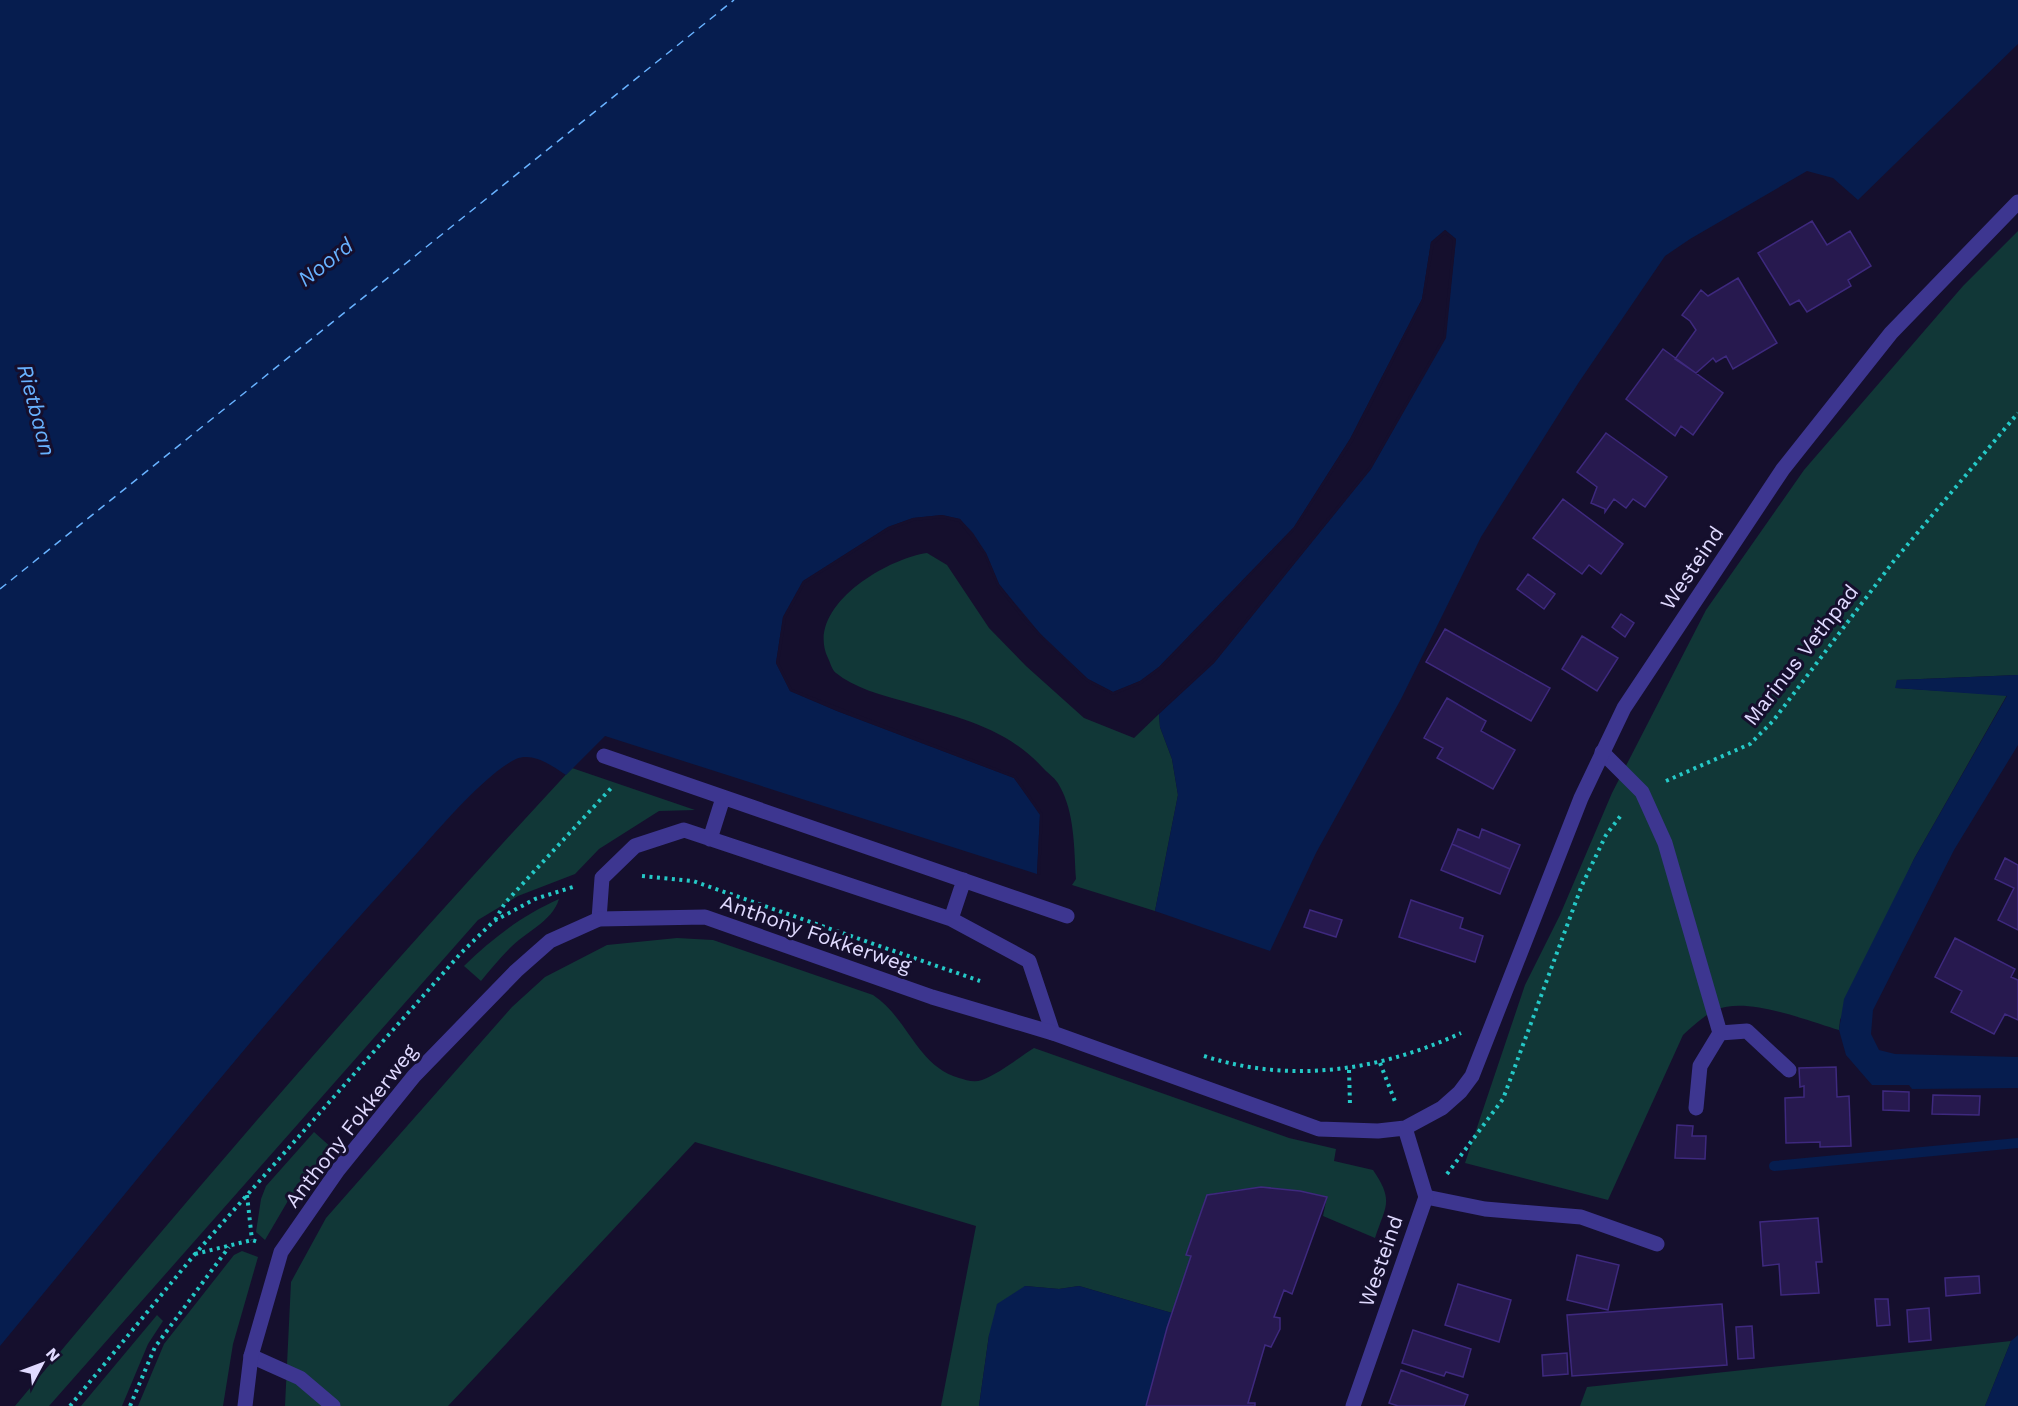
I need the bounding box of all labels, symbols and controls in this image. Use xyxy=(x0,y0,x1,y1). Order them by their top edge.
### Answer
water label: Noord xyxy=(293,232,359,292)
water label: Rietbaan xyxy=(12,361,61,459)
street label: Westeind xyxy=(1655,521,1729,614)
street label: Marinus Vethpad xyxy=(1738,579,1863,730)
street label: Anthony Fokkerweg xyxy=(717,889,916,978)
street label: Anthony Fokkerweg xyxy=(279,1038,423,1212)
street label: Westeind xyxy=(1353,1212,1408,1310)
north arrow xyxy=(12,1334,72,1394)
text: N xyxy=(42,1344,64,1365)

